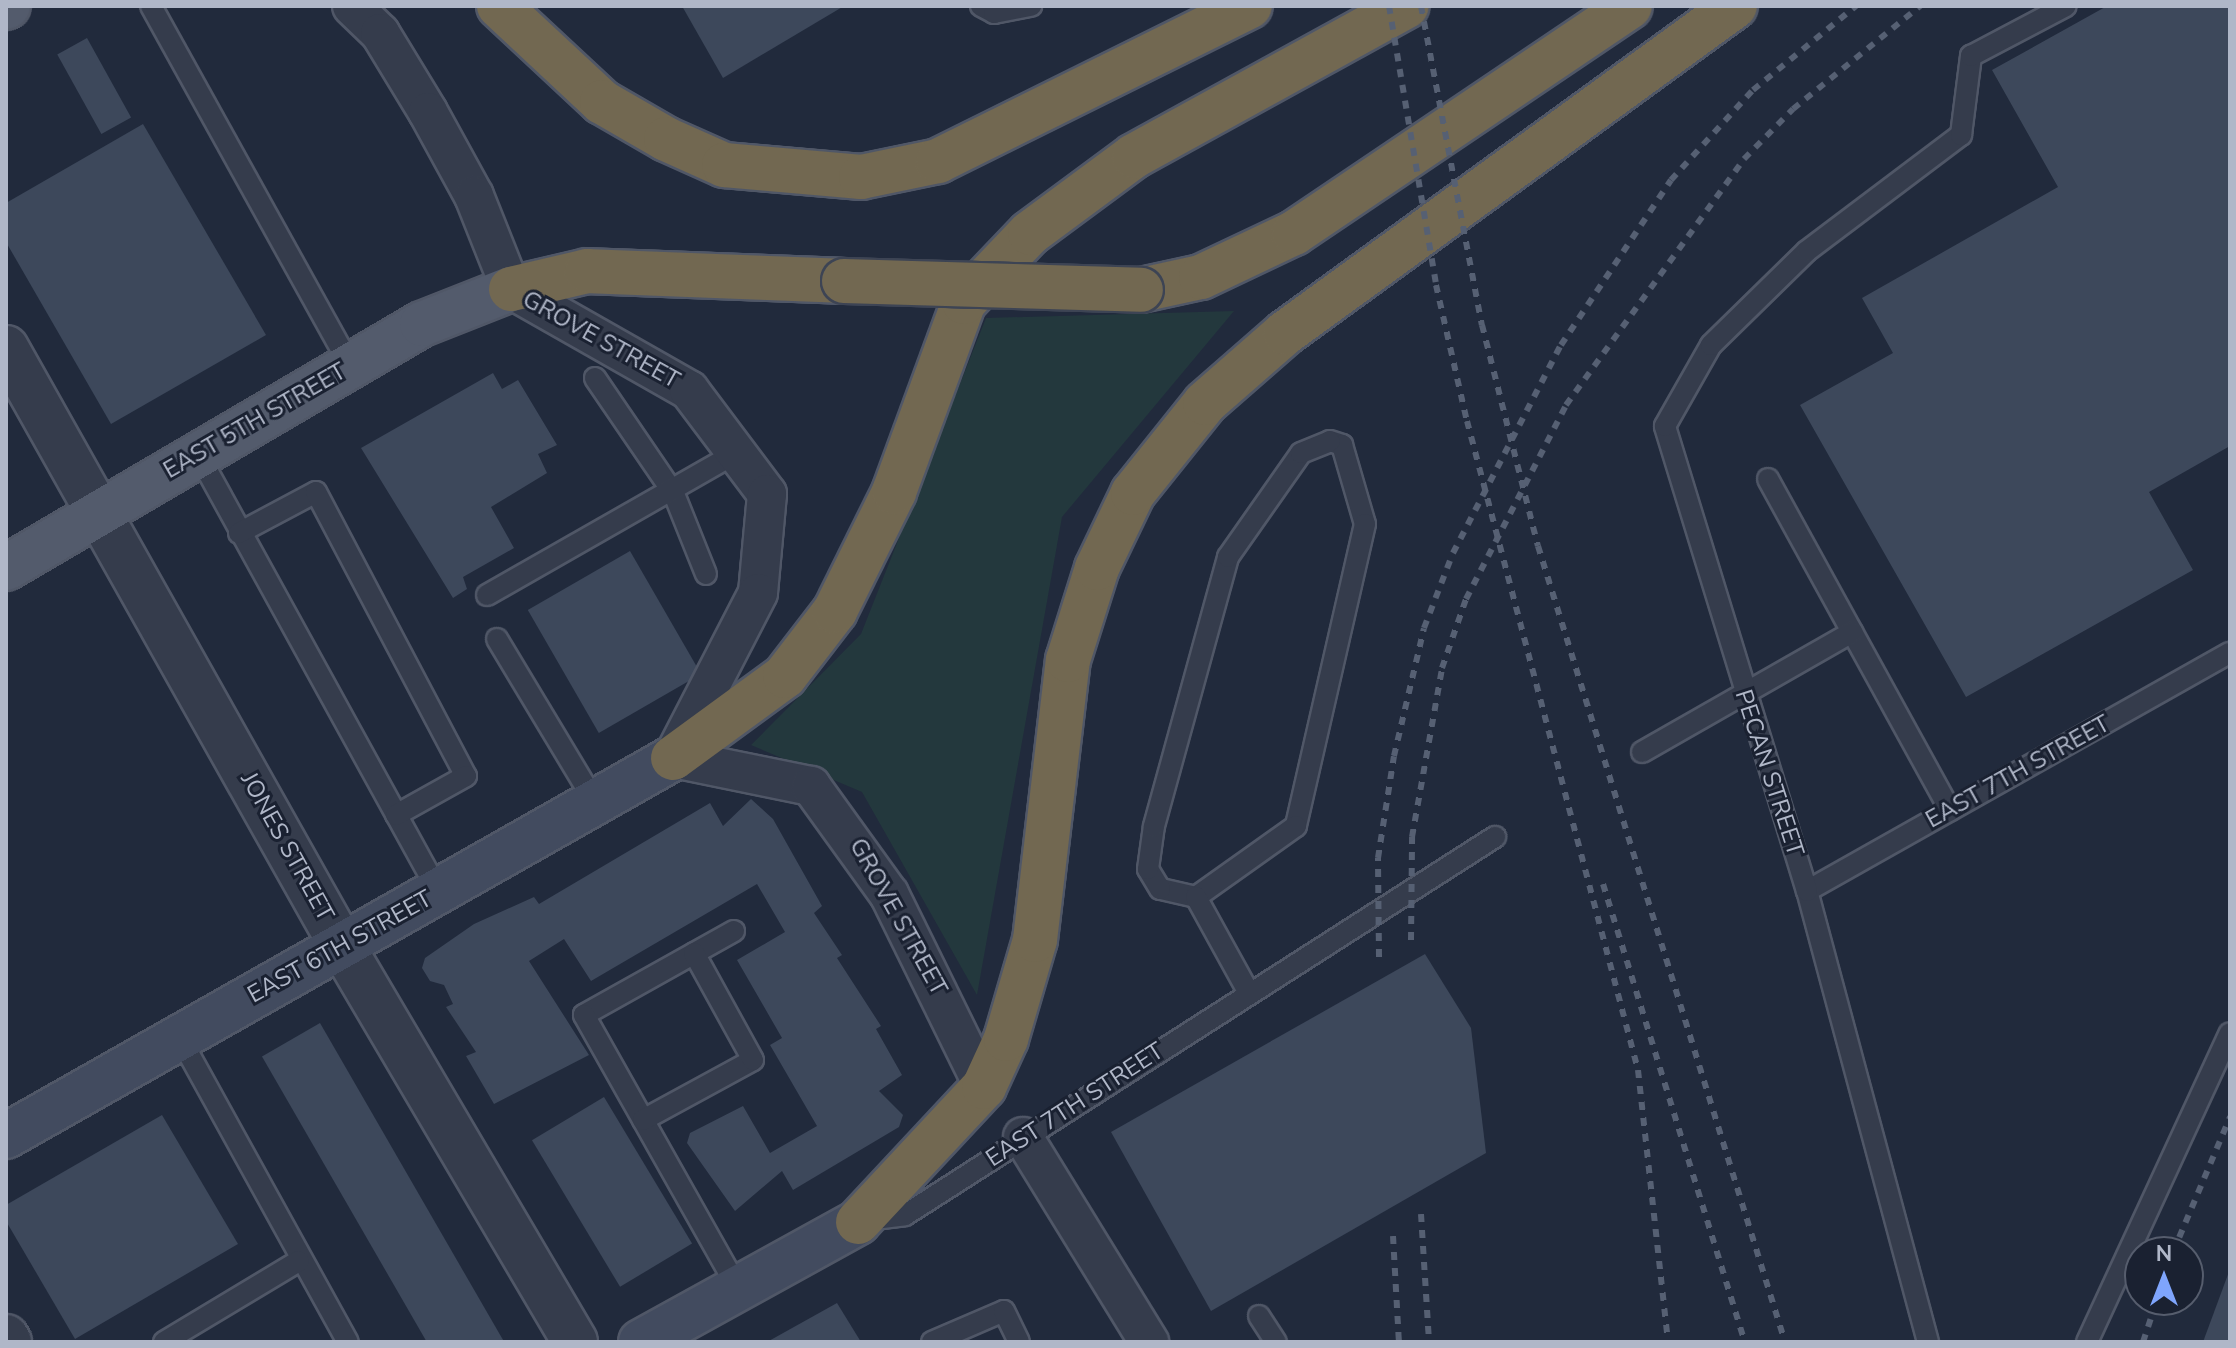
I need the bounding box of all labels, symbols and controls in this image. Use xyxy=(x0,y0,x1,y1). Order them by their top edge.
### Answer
street label: GROVE STREET xyxy=(517,285,685,395)
street label: EAST 5TH STREET xyxy=(158,357,352,485)
street label: PECAN STREET xyxy=(1729,686,1809,860)
street label: EAST 7TH STREET xyxy=(1921,709,2115,835)
street label: JONES STREET xyxy=(234,768,340,926)
street label: GROVE STREET xyxy=(843,833,953,1001)
street label: EAST 6TH STREET xyxy=(243,884,437,1010)
street label: EAST 7TH STREET xyxy=(981,1037,1169,1173)
north arrow xyxy=(2124,1236,2204,1316)
text: N xyxy=(2156,1239,2172,1269)

